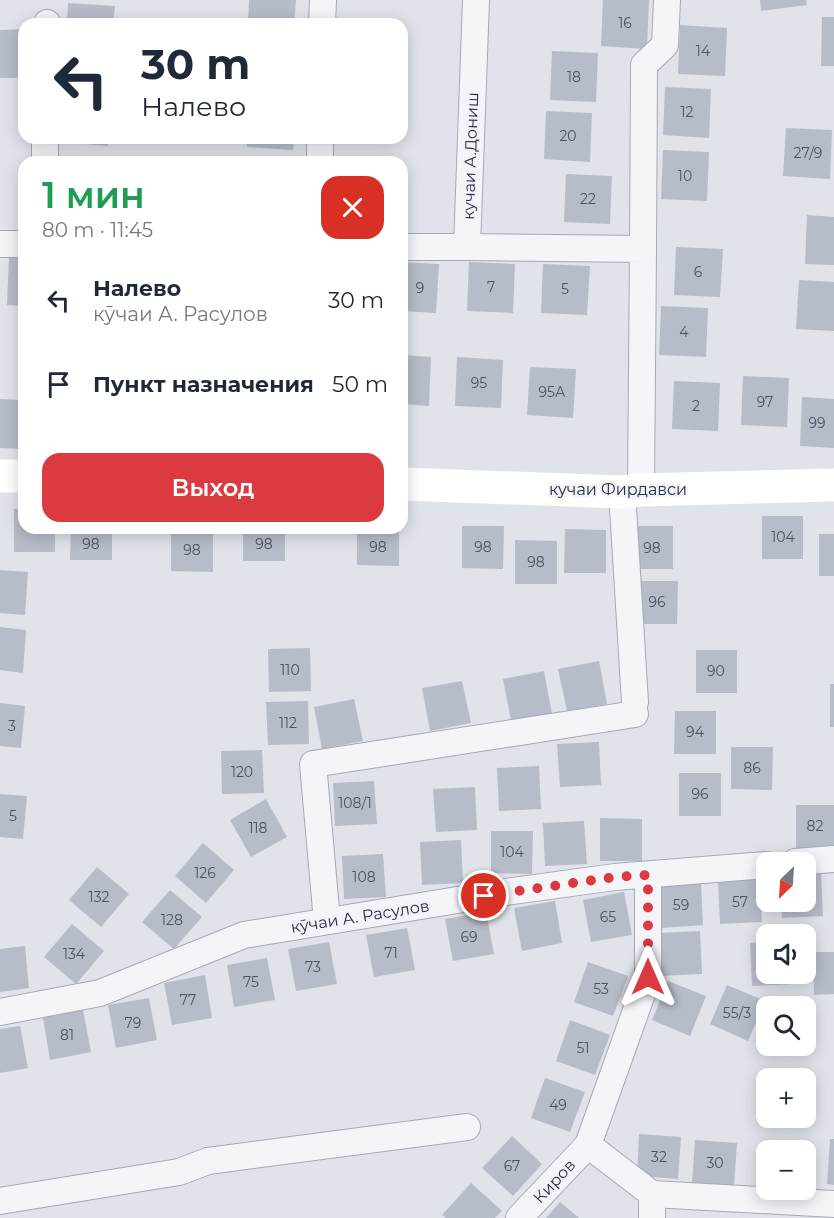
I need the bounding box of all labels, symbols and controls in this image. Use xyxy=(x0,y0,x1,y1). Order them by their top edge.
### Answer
house number: 16 xyxy=(618,14,632,32)
text: 30 m xyxy=(141,38,250,90)
icon: left xyxy=(42,42,120,120)
house number: 14 xyxy=(696,42,711,60)
house number: 18 xyxy=(567,68,581,86)
text: Налево xyxy=(141,90,246,123)
street label: кучаи А.Дониш xyxy=(459,92,482,220)
house number: 12 xyxy=(680,103,694,121)
house number: 20 xyxy=(559,127,577,145)
house number: 27/9 xyxy=(794,144,822,162)
house number: 10 xyxy=(678,167,692,185)
text: 1 мин xyxy=(42,173,145,217)
button: close xyxy=(321,176,384,239)
house number: 22 xyxy=(580,190,596,208)
text: 80 m · 11:45 xyxy=(42,218,153,242)
house number: 6 xyxy=(694,263,703,281)
text: Налево xyxy=(93,275,181,302)
house number: 7 xyxy=(487,278,495,296)
house number: 9 xyxy=(416,279,424,297)
house number: 5 xyxy=(561,280,569,298)
icon: left xyxy=(42,284,75,317)
text: 30 m xyxy=(328,287,384,314)
text: кӯчаи А. Расулов xyxy=(93,302,268,326)
house number: 4 xyxy=(679,323,689,341)
icon: arrive xyxy=(42,368,75,401)
text: Пункт назначения xyxy=(93,371,314,398)
text: 50 m xyxy=(332,371,388,398)
house number: 95 xyxy=(471,374,487,392)
house number: 95А xyxy=(539,383,566,401)
house number: 97 xyxy=(757,393,773,411)
house number: 2 xyxy=(692,397,700,415)
house number: 99 xyxy=(808,414,826,432)
button: Выход xyxy=(42,453,384,522)
street label: кучаи Фирдавси xyxy=(549,480,687,499)
house number: 104 xyxy=(771,528,796,546)
house number: 98 xyxy=(82,535,100,553)
house number: 98 xyxy=(255,535,273,553)
house number: 98 xyxy=(369,538,387,556)
house number: 98 xyxy=(474,538,492,556)
house number: 98 xyxy=(643,539,661,557)
house number: 98 xyxy=(183,541,201,559)
house number: 98 xyxy=(527,553,545,571)
house number: 96 xyxy=(648,593,666,611)
house number: 110 xyxy=(280,661,300,679)
house number: 90 xyxy=(707,662,725,680)
house number: 112 xyxy=(279,714,297,732)
house number: 3 xyxy=(8,717,16,735)
house number: 94 xyxy=(686,723,705,741)
house number: 86 xyxy=(743,759,761,777)
house number: 120 xyxy=(231,763,253,781)
house number: 96 xyxy=(691,785,709,803)
house number: 108/1 xyxy=(338,794,372,812)
house number: 5 xyxy=(9,807,17,825)
house number: 82 xyxy=(807,817,823,835)
house number: 118 xyxy=(248,819,268,837)
house number: 104 xyxy=(500,843,525,861)
north arrow xyxy=(756,852,816,912)
map controls xyxy=(756,852,816,1200)
house number: 126 xyxy=(194,864,216,882)
house number: 108 xyxy=(352,868,376,886)
pin xyxy=(458,870,509,921)
icon: arrive xyxy=(467,879,500,912)
house number: 132 xyxy=(89,888,109,906)
house number: 57 xyxy=(732,893,748,911)
street label: кӯчаи А. Расулов xyxy=(289,896,431,937)
house number: 59 xyxy=(673,896,689,914)
house number: 65 xyxy=(600,908,616,926)
house number: 128 xyxy=(161,911,183,929)
button: sound xyxy=(756,924,816,984)
house number: 69 xyxy=(460,928,478,946)
house number: 71 xyxy=(384,944,398,962)
house number: 134 xyxy=(63,945,86,963)
position arrow xyxy=(616,945,680,1009)
house number: 73 xyxy=(305,958,321,976)
house number: 75 xyxy=(243,973,259,991)
house number: 53 xyxy=(593,980,609,998)
house number: 77 xyxy=(180,991,196,1009)
button: search xyxy=(756,996,816,1056)
house number: 55/3 xyxy=(723,1004,751,1022)
house number: 79 xyxy=(125,1014,141,1032)
house number: 81 xyxy=(60,1026,74,1044)
house number: 51 xyxy=(577,1039,589,1057)
button: + xyxy=(756,1068,816,1128)
house number: 49 xyxy=(549,1096,567,1114)
button: − xyxy=(756,1140,816,1200)
house number: 32 xyxy=(651,1148,667,1166)
house number: 30 xyxy=(706,1154,724,1172)
street label: Киров xyxy=(529,1155,579,1207)
house number: 67 xyxy=(504,1157,520,1175)

